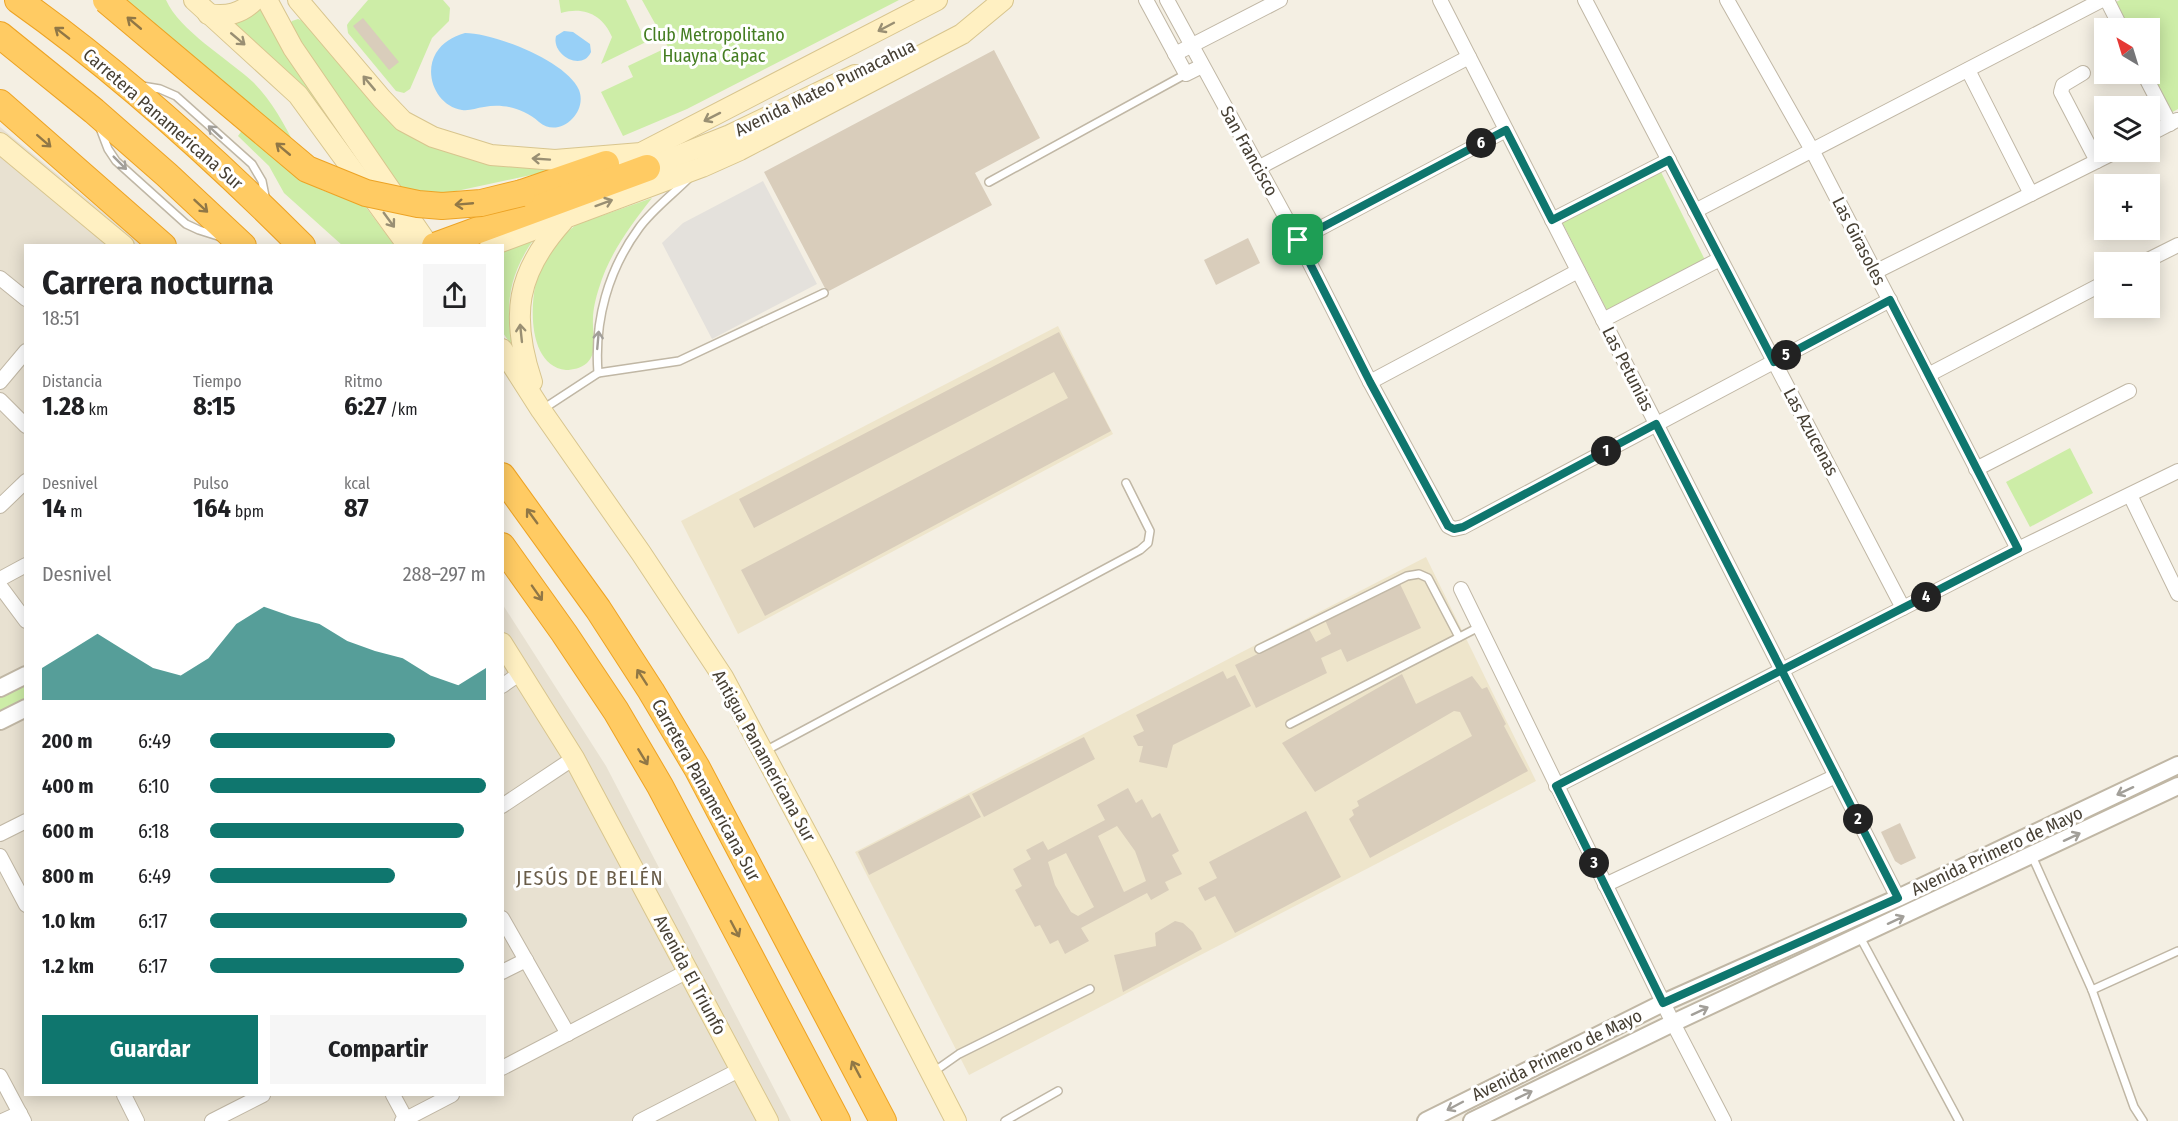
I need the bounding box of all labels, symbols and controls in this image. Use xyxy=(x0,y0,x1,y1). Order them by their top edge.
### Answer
one-way arrow xyxy=(126,16,142,29)
north arrow xyxy=(2094,18,2160,84)
map controls xyxy=(2094,18,2160,318)
one-way arrow xyxy=(877,22,895,34)
park label: Club Metropolitano Huayna Cápac xyxy=(643,24,785,67)
one-way arrow xyxy=(54,26,70,39)
one-way arrow xyxy=(230,32,245,46)
street label: Avenida Mateo Pumacahua xyxy=(731,35,919,141)
street label: Carretera Panamericana Sur xyxy=(79,44,248,195)
one-way arrow xyxy=(362,76,376,91)
button: layers xyxy=(2094,96,2160,162)
street label: San Francisco xyxy=(1215,102,1283,200)
one-way arrow xyxy=(704,112,722,123)
one-way arrow xyxy=(208,125,223,139)
pin: 6 xyxy=(1466,128,1496,158)
text: 6 xyxy=(1477,133,1485,152)
one-way arrow xyxy=(36,135,52,148)
one-way arrow xyxy=(275,142,291,155)
one-way arrow xyxy=(531,153,551,164)
one-way arrow xyxy=(112,156,127,170)
button: + xyxy=(2094,174,2160,240)
street label: Las Girasoles xyxy=(1827,193,1891,289)
one-way arrow xyxy=(594,197,613,208)
one-way arrow xyxy=(193,199,208,213)
one-way arrow xyxy=(455,199,475,210)
one-way arrow xyxy=(383,211,395,227)
pin xyxy=(1272,214,1323,265)
icon: arrive xyxy=(1281,223,1314,256)
button: − xyxy=(2094,252,2160,318)
text: Carrera nocturna xyxy=(42,263,274,303)
button: share xyxy=(423,264,486,327)
text: 18:51 xyxy=(42,306,80,330)
street label: Las Petunias xyxy=(1597,323,1659,415)
one-way arrow xyxy=(515,324,526,344)
one-way arrow xyxy=(593,331,604,351)
pin: 5 xyxy=(1771,340,1801,370)
text: 5 xyxy=(1782,345,1790,364)
text: Distancia xyxy=(42,372,102,391)
text: Tiempo xyxy=(193,372,242,391)
text: Ritmo xyxy=(344,372,383,391)
street label: Las Azucenas xyxy=(1779,384,1843,480)
text: 1.28 xyxy=(42,391,85,422)
text: 8:15 xyxy=(193,391,236,422)
text: 6:27 xyxy=(344,391,387,422)
text: km xyxy=(85,400,108,419)
text: /km xyxy=(387,400,418,419)
pin: 1 xyxy=(1591,436,1621,466)
text: 1 xyxy=(1603,441,1609,460)
text: Desnivel xyxy=(42,474,98,493)
text: Pulso xyxy=(193,474,229,493)
text: kcal xyxy=(344,474,370,493)
text: 14 xyxy=(42,493,66,524)
text: 164 xyxy=(193,493,231,524)
text: 87 xyxy=(344,493,368,524)
text: m xyxy=(66,502,82,521)
text: bpm xyxy=(231,502,264,521)
one-way arrow xyxy=(526,508,538,524)
text: Desnivel xyxy=(42,562,112,586)
text: 288–297 m xyxy=(403,562,486,586)
pin: 4 xyxy=(1911,582,1941,612)
one-way arrow xyxy=(531,585,543,601)
text: 4 xyxy=(1922,587,1930,606)
street label: Antigua Panamericana Sur xyxy=(708,666,821,846)
one-way arrow xyxy=(636,669,648,686)
street label: Carretera Panamericana Sur xyxy=(647,695,766,885)
text: 200 m xyxy=(42,729,93,753)
text: 6:49 xyxy=(138,729,171,753)
one-way arrow xyxy=(637,748,649,765)
text: 400 m xyxy=(42,774,94,798)
text: 6:10 xyxy=(138,774,170,798)
one-way arrow xyxy=(2117,785,2135,797)
street label: Avenida Primero de Mayo xyxy=(1908,802,2086,900)
pin: 2 xyxy=(1843,804,1873,834)
text: 2 xyxy=(1854,809,1862,828)
text: 600 m xyxy=(42,819,94,843)
text: 6:18 xyxy=(138,819,169,843)
one-way arrow xyxy=(2063,830,2081,842)
pin: 3 xyxy=(1579,848,1609,878)
text: 3 xyxy=(1590,853,1598,872)
text: 800 m xyxy=(42,864,94,888)
text: 6:49 xyxy=(138,864,171,888)
district label: JESÚS DE BELÉN xyxy=(516,866,664,890)
text: 1.0 km xyxy=(42,909,95,933)
text: 6:17 xyxy=(138,909,167,933)
street label: Avenida El Triunfo xyxy=(649,911,731,1039)
one-way arrow xyxy=(1887,914,1905,925)
one-way arrow xyxy=(730,919,741,937)
text: 1.2 km xyxy=(42,954,94,978)
text: 6:17 xyxy=(138,954,167,978)
street label: Avenida Primero de Mayo xyxy=(1468,1004,1646,1106)
one-way arrow xyxy=(1690,1004,1708,1016)
button: Guardar xyxy=(42,1015,258,1084)
button: Compartir xyxy=(270,1015,486,1084)
one-way arrow xyxy=(850,1061,861,1079)
one-way arrow xyxy=(1515,1089,1533,1101)
one-way arrow xyxy=(1447,1100,1464,1112)

